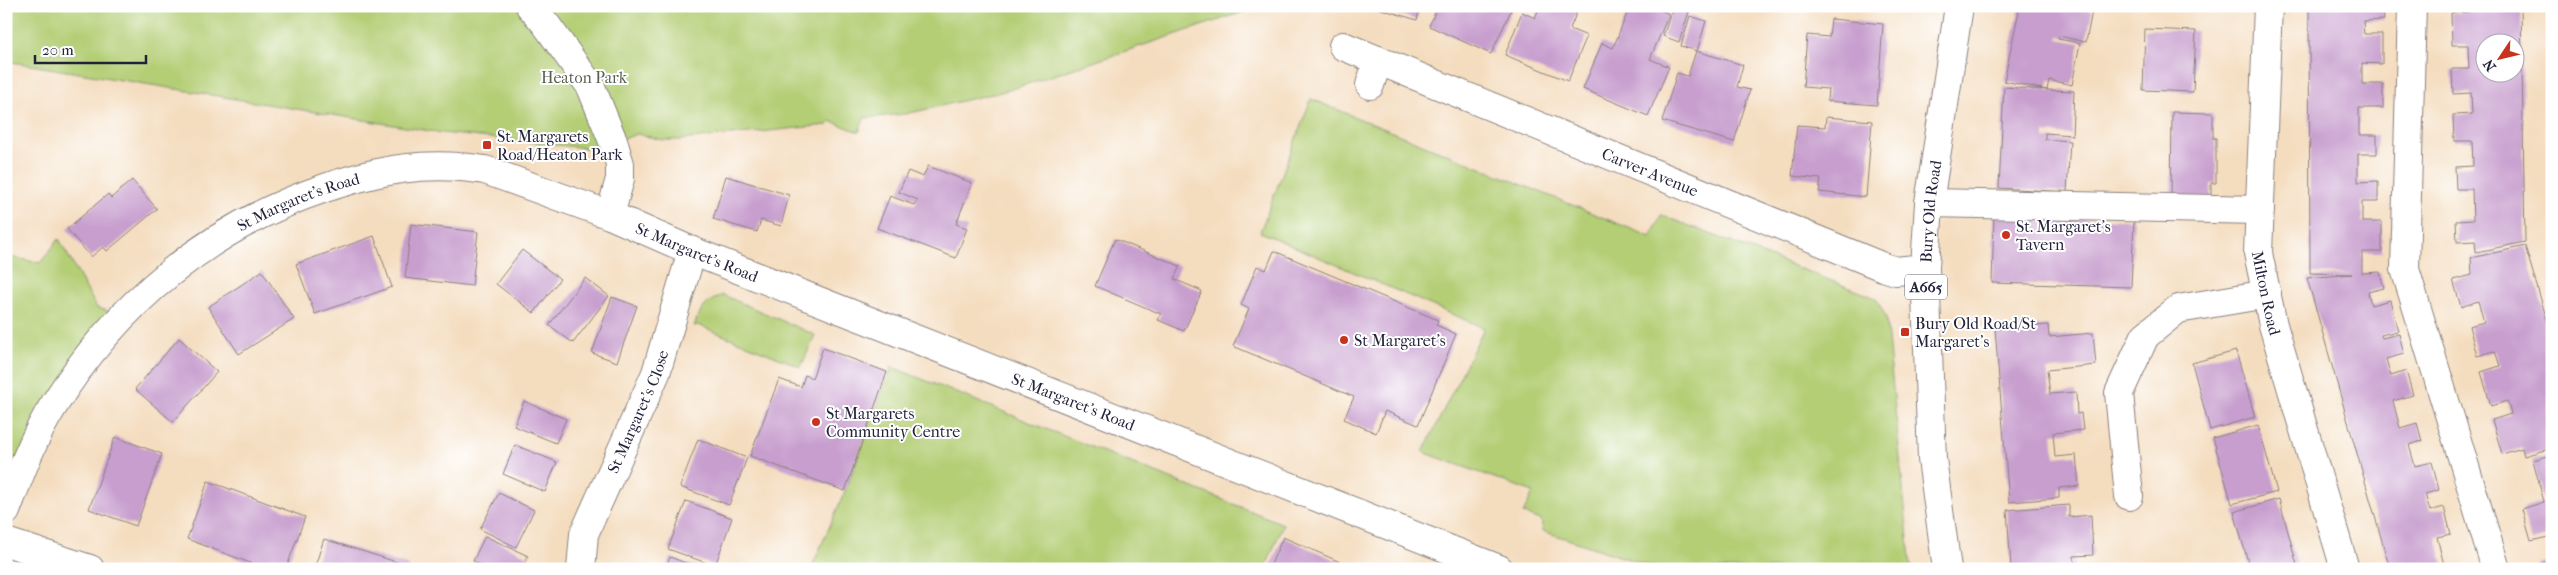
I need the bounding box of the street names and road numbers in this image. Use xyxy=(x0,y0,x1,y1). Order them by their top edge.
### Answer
street label: Carver Avenue xyxy=(1599,144,1701,200)
street label: Bury Old Road xyxy=(1916,159,1945,263)
street label: St Margaret's Road xyxy=(234,169,362,235)
street label: St Margaret's Road xyxy=(633,218,761,286)
street label: Milton Road xyxy=(2248,249,2285,338)
road number: A665 xyxy=(1905,274,1947,300)
street label: St Margaret's Close xyxy=(603,348,672,476)
street label: St Margaret's Road xyxy=(1009,369,1138,435)

